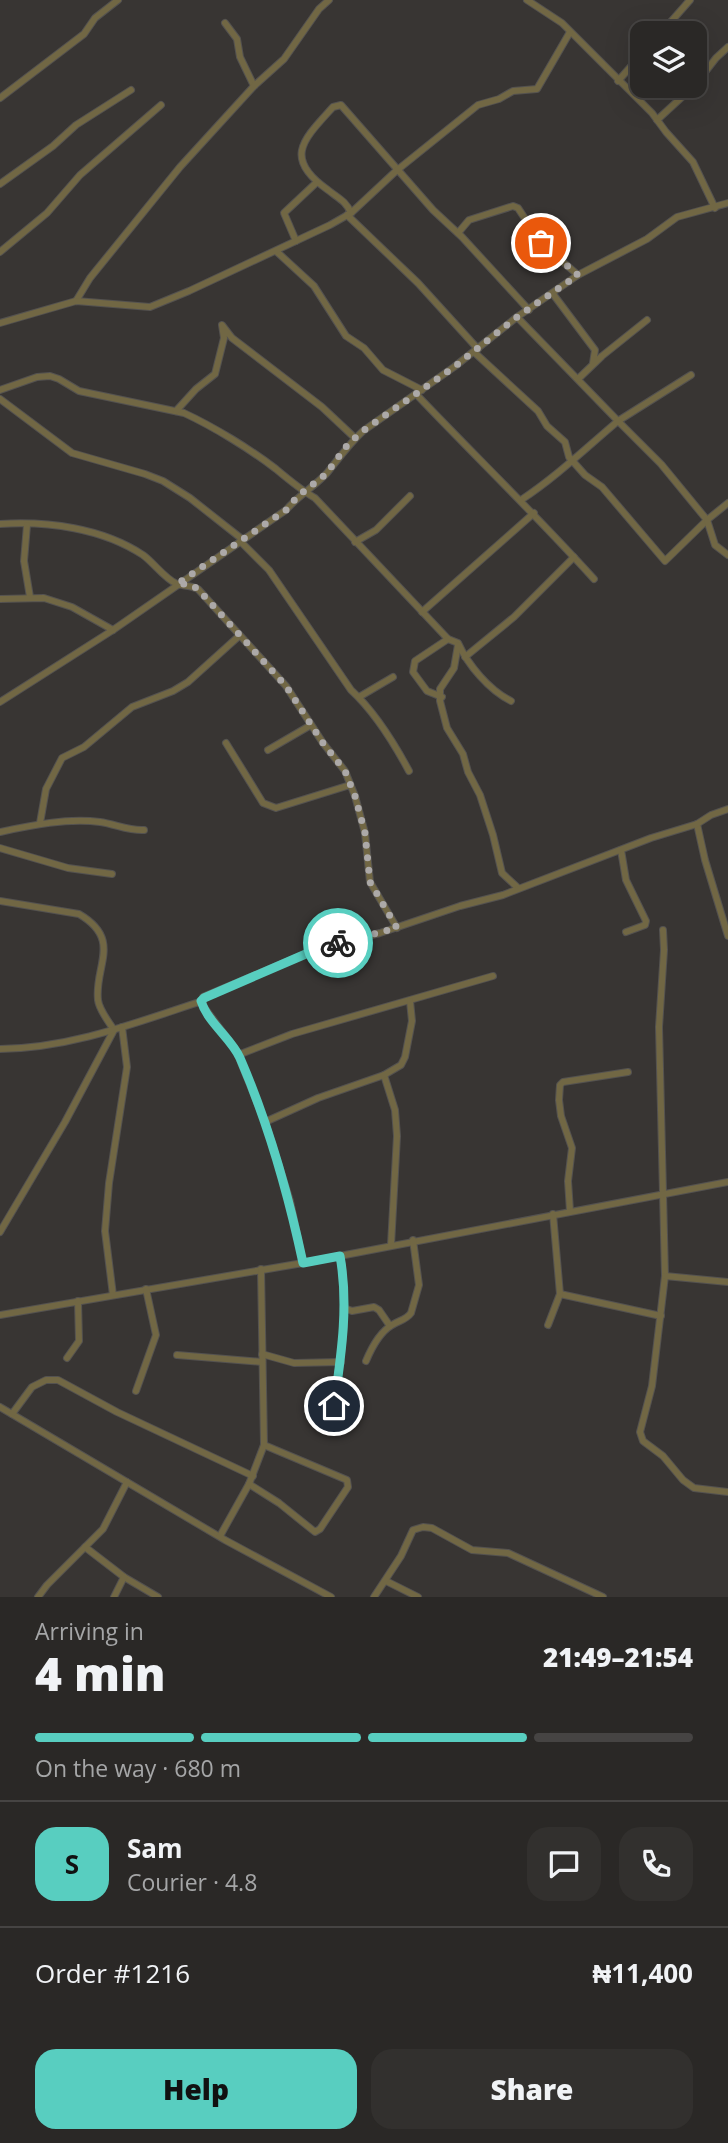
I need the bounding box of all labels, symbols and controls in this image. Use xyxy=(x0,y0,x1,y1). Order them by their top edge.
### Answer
map controls xyxy=(630,21,707,98)
button: layers xyxy=(630,21,707,98)
pin xyxy=(511,213,571,273)
icon: bag xyxy=(522,224,560,262)
courier xyxy=(303,908,373,978)
icon: bike xyxy=(319,924,357,962)
pin xyxy=(304,1376,364,1436)
icon: home xyxy=(315,1387,353,1425)
text: Arriving in xyxy=(35,1615,144,1647)
text: 21:49–21:54 xyxy=(543,1639,693,1675)
text: 4 min xyxy=(35,1642,166,1704)
text: On the way · 680 m xyxy=(35,1752,241,1784)
button: chat xyxy=(527,1827,601,1901)
button: phone xyxy=(619,1827,693,1901)
text: Sam xyxy=(127,1830,183,1866)
text: S xyxy=(65,1846,79,1882)
text: Courier · 4.8 xyxy=(127,1866,257,1898)
text: Order #1216 xyxy=(35,1955,190,1991)
text: ₦11,400 xyxy=(592,1955,693,1991)
button: Help xyxy=(35,2049,357,2129)
button: Share xyxy=(371,2049,693,2129)

